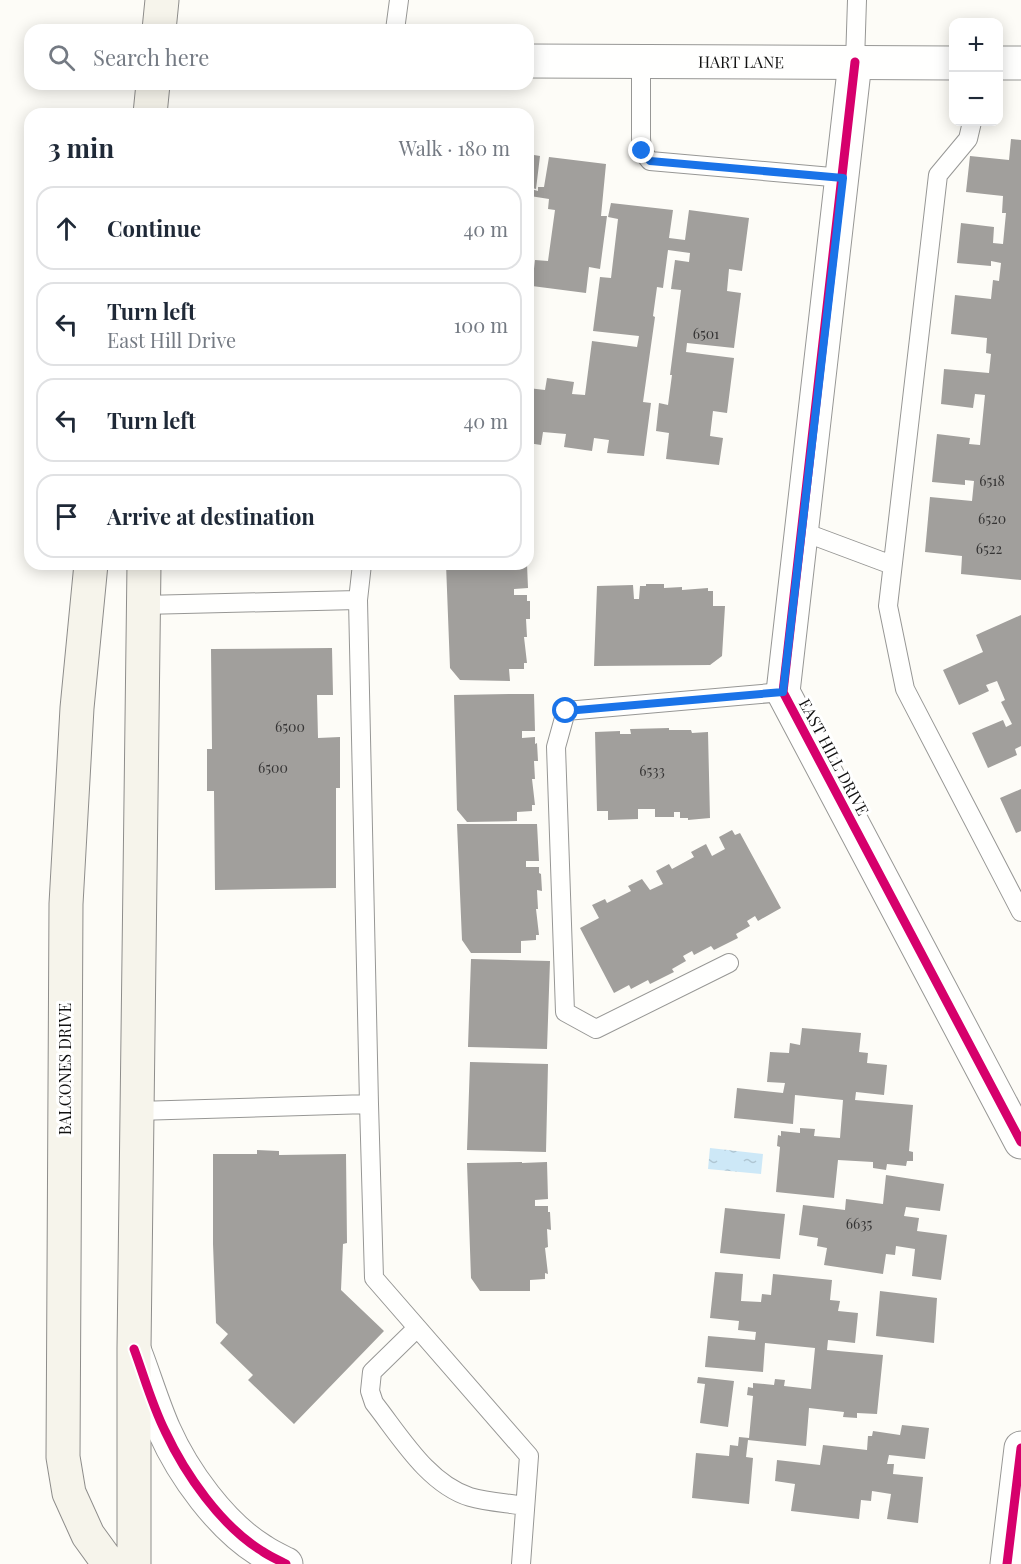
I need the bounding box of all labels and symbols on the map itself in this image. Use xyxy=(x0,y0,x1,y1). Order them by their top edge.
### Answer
street label: HART LANE xyxy=(698,51,784,72)
route end xyxy=(628,137,654,163)
house number: 6501 xyxy=(693,324,719,343)
house number: 6518 xyxy=(979,471,1005,490)
house number: 6520 xyxy=(978,509,1006,528)
house number: 6522 xyxy=(976,539,1003,558)
street label: EAST HILL DRIVE xyxy=(795,695,874,819)
route start xyxy=(552,697,578,723)
house number: 6500 xyxy=(275,717,305,736)
house number: 6500 xyxy=(258,758,288,777)
house number: 6533 xyxy=(639,761,665,780)
street label: BALCONES DRIVE xyxy=(54,1003,75,1135)
house number: 6635 xyxy=(846,1214,872,1233)

